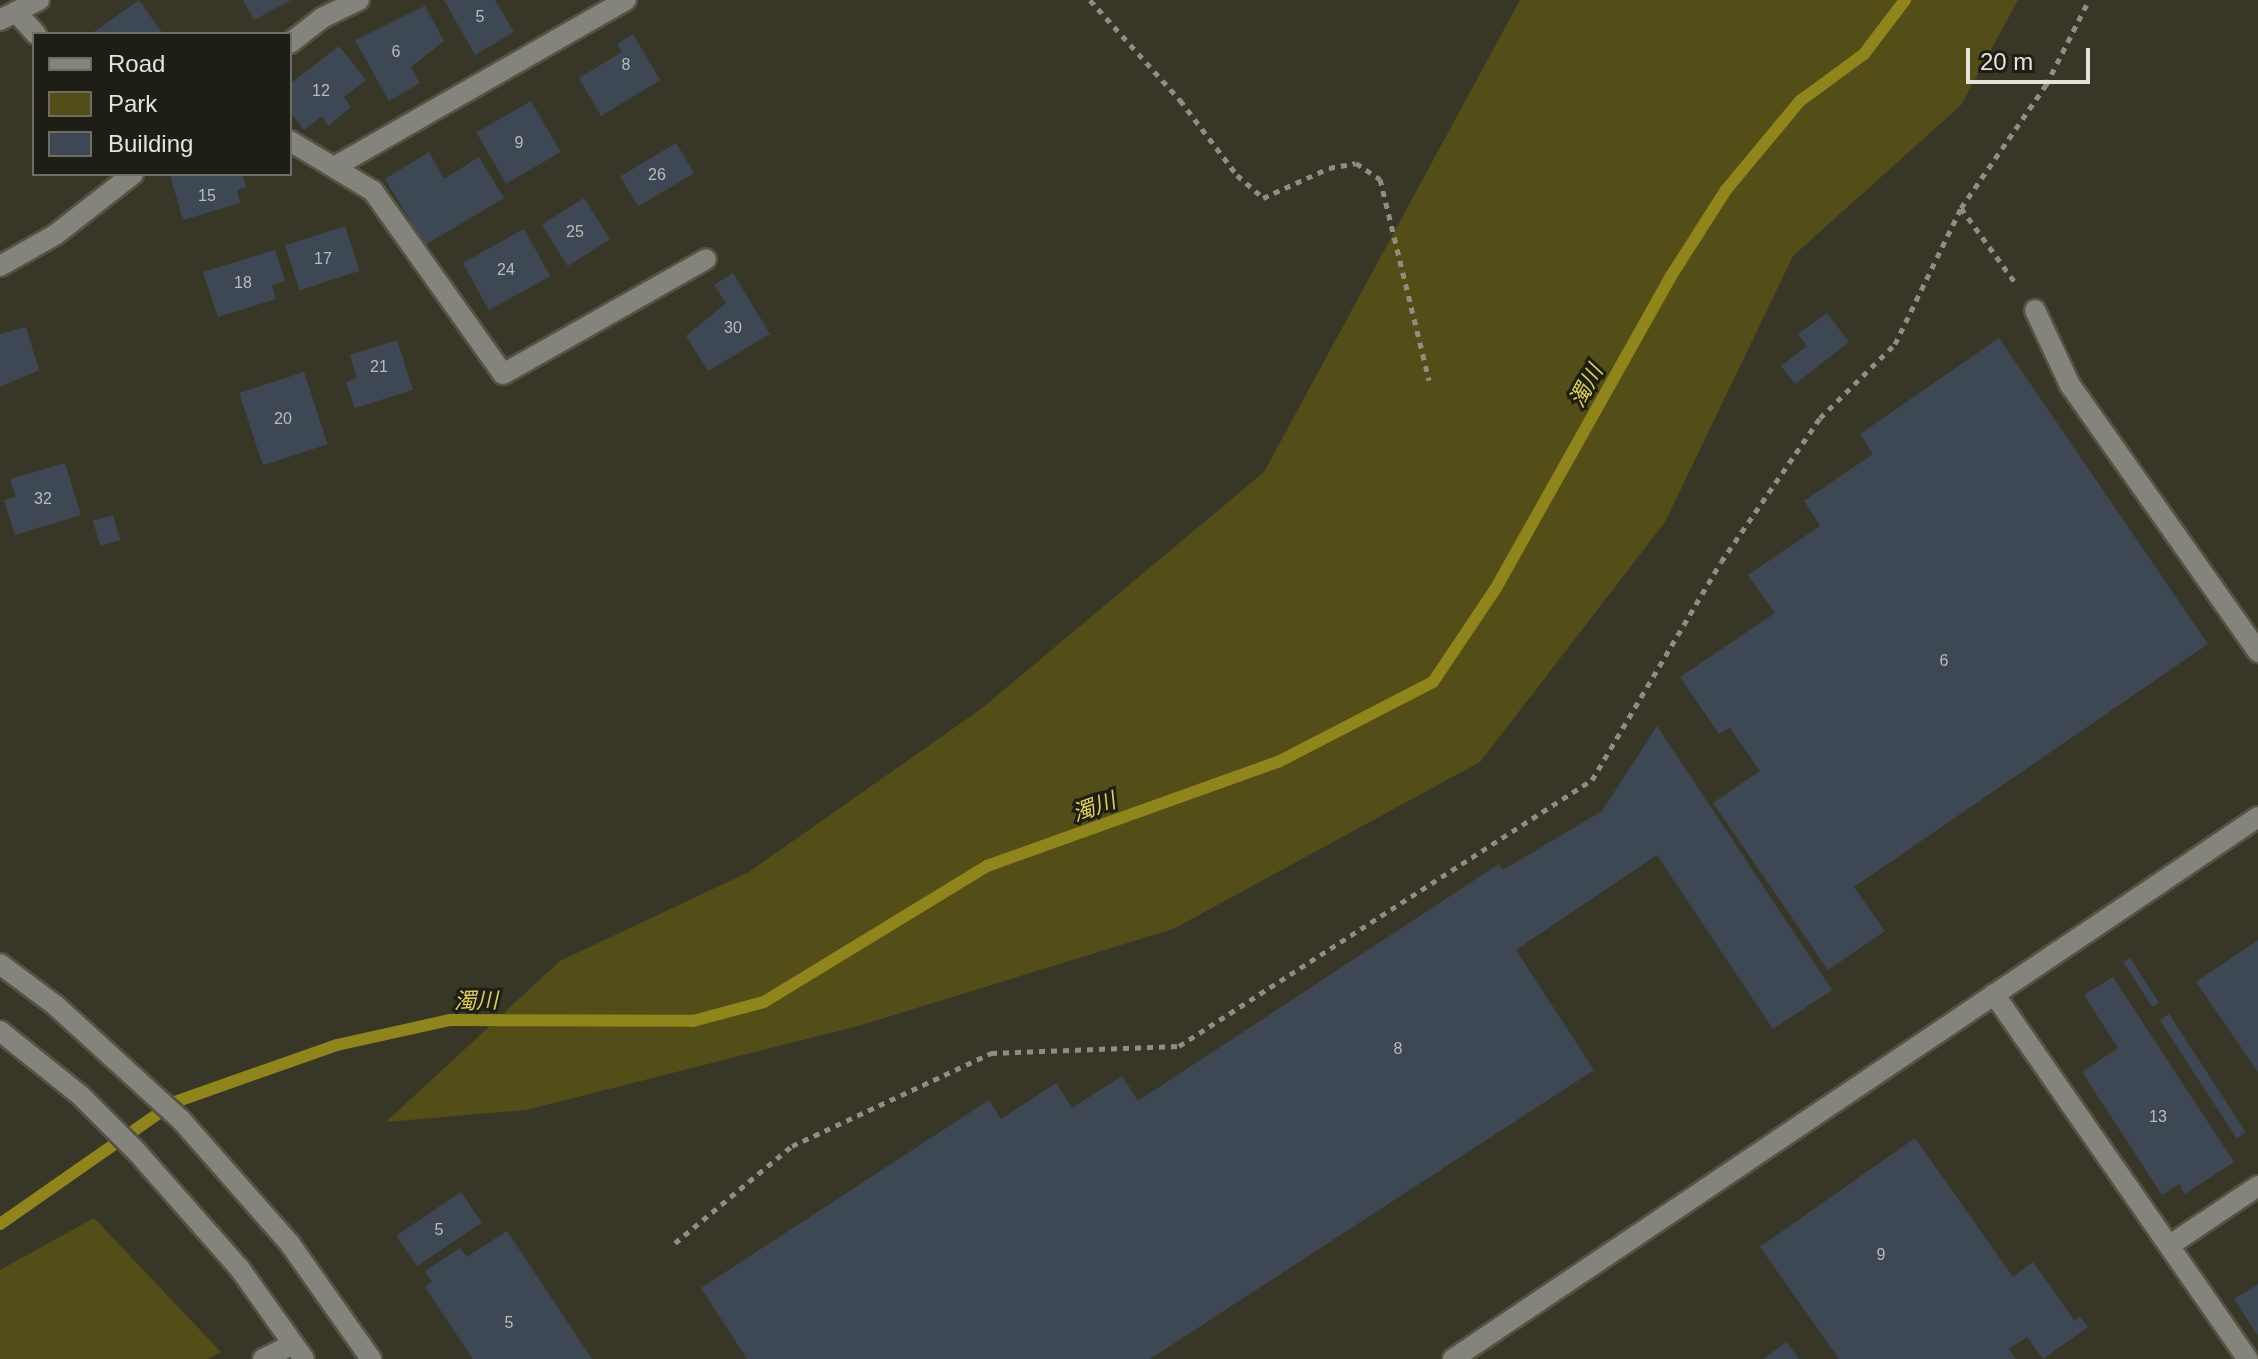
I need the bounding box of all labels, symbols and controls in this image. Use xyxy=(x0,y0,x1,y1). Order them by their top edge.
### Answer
house number: 5 xyxy=(476,7,484,27)
legend xyxy=(32,32,292,176)
scale bar xyxy=(1970,32,2094,82)
house number: 6 xyxy=(392,42,400,62)
text: 20 m xyxy=(1980,48,2033,75)
text: Road xyxy=(108,50,165,77)
house number: 8 xyxy=(622,55,630,75)
house number: 12 xyxy=(312,81,330,101)
text: Park xyxy=(108,90,157,117)
text: Building xyxy=(108,130,193,157)
house number: 9 xyxy=(515,133,523,153)
house number: 26 xyxy=(648,165,666,185)
house number: 15 xyxy=(198,186,216,206)
house number: 25 xyxy=(566,222,584,242)
house number: 17 xyxy=(314,249,332,269)
house number: 24 xyxy=(497,260,515,280)
house number: 18 xyxy=(234,273,252,293)
house number: 30 xyxy=(724,318,742,338)
house number: 21 xyxy=(370,357,388,377)
water label: 濁川 xyxy=(1564,360,1608,412)
house number: 20 xyxy=(274,409,292,429)
house number: 32 xyxy=(34,489,52,509)
house number: 6 xyxy=(1940,651,1948,671)
water label: 濁川 xyxy=(1069,787,1119,827)
water label: 濁川 xyxy=(454,987,498,1015)
house number: 8 xyxy=(1394,1039,1402,1059)
house number: 13 xyxy=(2149,1107,2167,1127)
house number: 5 xyxy=(435,1220,443,1240)
house number: 9 xyxy=(1877,1245,1885,1265)
house number: 5 xyxy=(505,1313,513,1333)

